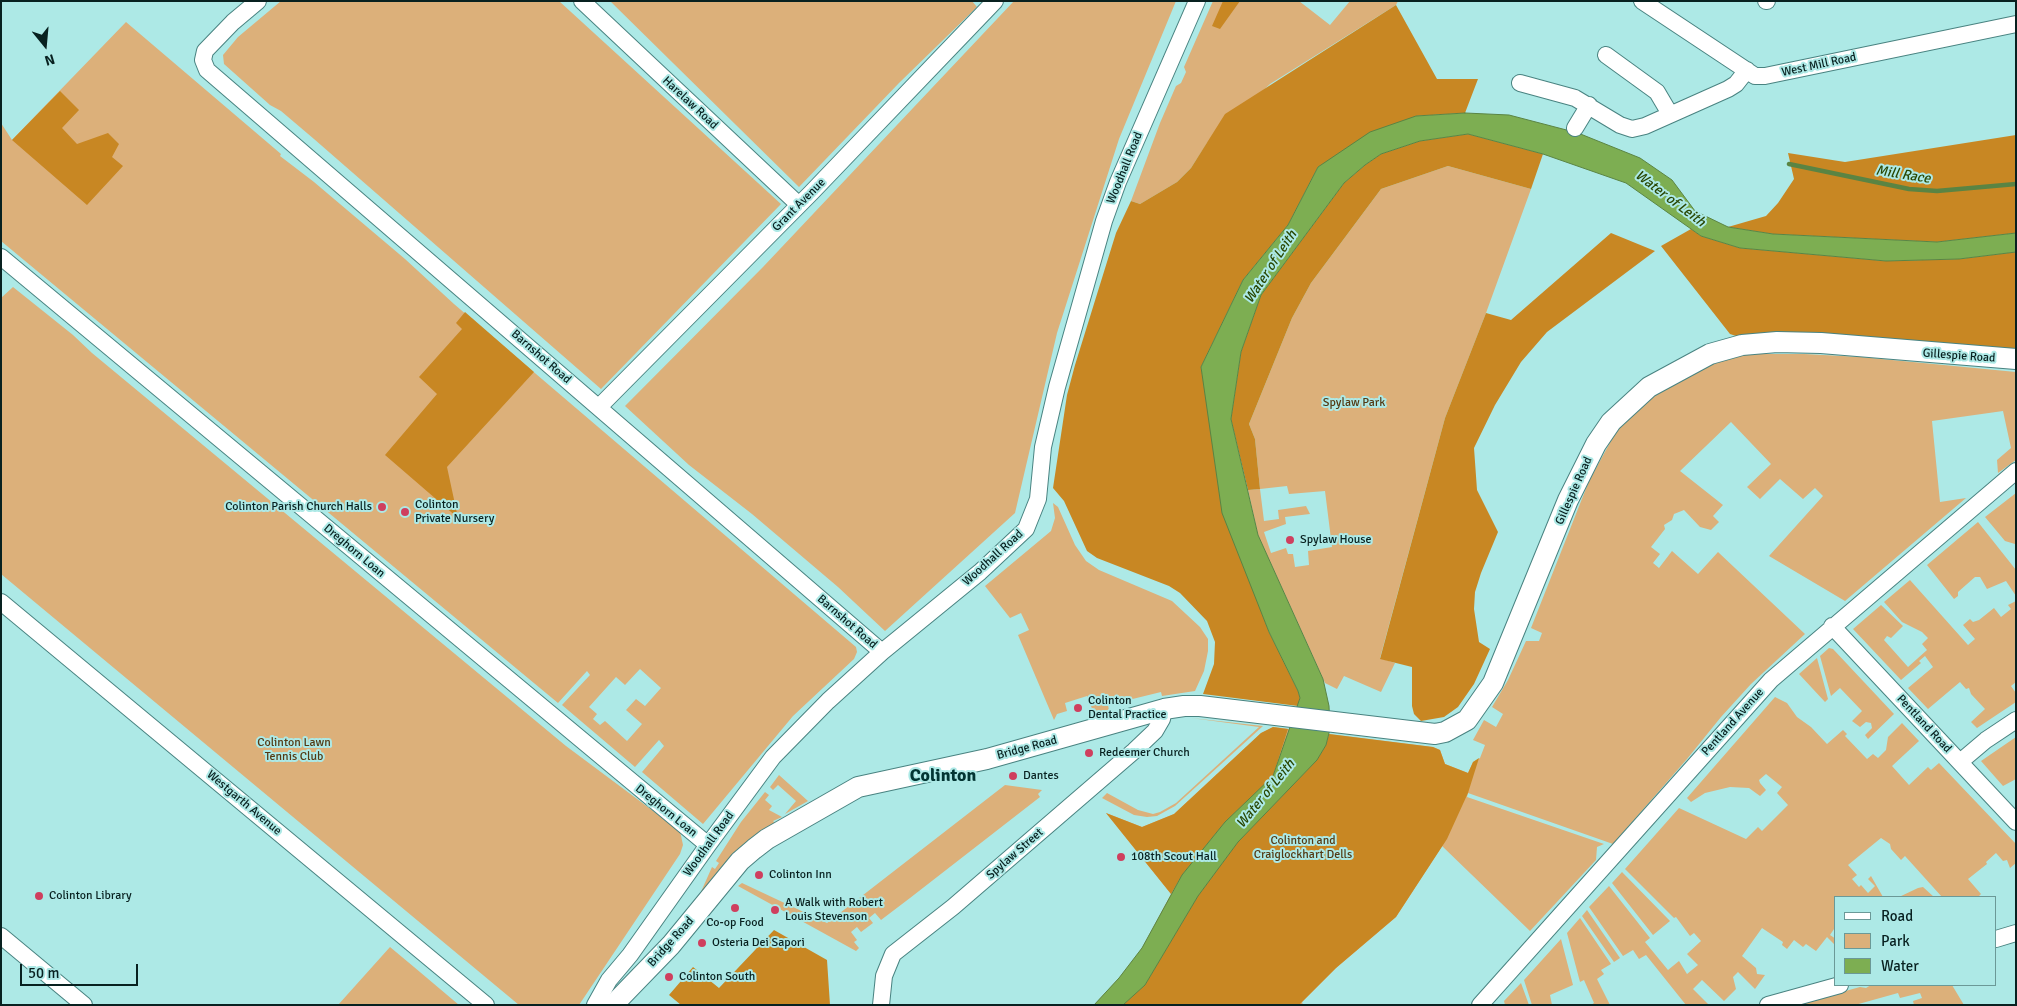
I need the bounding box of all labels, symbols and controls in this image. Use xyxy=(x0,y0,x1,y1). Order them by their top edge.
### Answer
north arrow xyxy=(20,20,70,70)
text: N xyxy=(42,50,57,69)
street label: West Mill Road xyxy=(1780,50,1858,80)
street label: Harelaw Road xyxy=(659,74,721,132)
street label: Woodhall Road xyxy=(1104,130,1146,206)
water label: Mill Race xyxy=(1874,162,1932,188)
water label: Water of Leith xyxy=(1632,167,1708,231)
street label: Grant Avenue xyxy=(769,175,829,235)
water label: Water of Leith xyxy=(1241,227,1301,307)
street label: Barnshot Road xyxy=(508,327,574,387)
street label: Gillespie Road xyxy=(1922,346,1996,366)
park label: Spylaw Park xyxy=(1323,396,1385,410)
street label: Gillespie Road xyxy=(1553,455,1595,527)
place label: Colinton Private Nursery xyxy=(415,498,494,526)
place label: Colinton Parish Church Halls xyxy=(225,500,372,514)
marker: Colinton Parish Church Halls xyxy=(376,501,388,513)
marker: Colinton Private Nursery xyxy=(399,506,411,518)
street label: Dreghorn Loan xyxy=(320,521,388,581)
street label: Woodhall Road xyxy=(960,527,1026,589)
place label: Spylaw House xyxy=(1300,533,1372,547)
marker: Spylaw House xyxy=(1284,534,1296,546)
street label: Barnshot Road xyxy=(814,592,880,652)
street label: Pentland Avenue xyxy=(1699,685,1767,759)
street label: Pentland Road xyxy=(1893,692,1955,756)
place label: Colinton Dental Practice xyxy=(1088,694,1167,722)
marker: Colinton Dental Practice xyxy=(1072,702,1084,714)
street label: Bridge Road xyxy=(995,733,1059,763)
park label: Colinton Lawn Tennis Club xyxy=(257,736,331,764)
place label: Redeemer Church xyxy=(1099,746,1190,760)
marker: Redeemer Church xyxy=(1083,747,1095,759)
water label: Water of Leith xyxy=(1233,756,1299,832)
district label: Colinton xyxy=(910,765,976,787)
street label: Westgarth Avenue xyxy=(204,768,284,838)
place label: Dantes xyxy=(1023,769,1059,783)
marker: Dantes xyxy=(1007,770,1019,782)
street label: Dreghorn Loan xyxy=(632,782,700,840)
street label: Woodhall Road xyxy=(681,809,737,879)
street label: Spylaw Street xyxy=(984,825,1046,883)
park label: Colinton and Craiglockhart Dells xyxy=(1254,834,1352,862)
place label: 108th Scout Hall xyxy=(1131,850,1217,864)
marker: 108th Scout Hall xyxy=(1115,851,1127,863)
place label: Colinton Inn xyxy=(769,868,832,882)
marker: Colinton Inn xyxy=(753,869,765,881)
place label: Colinton Library xyxy=(49,889,132,903)
marker: Colinton Library xyxy=(33,890,45,902)
place label: A Walk with Robert Louis Stevenson xyxy=(785,896,883,924)
legend xyxy=(1834,896,1997,986)
marker: Co-op Food xyxy=(729,902,741,914)
marker: A Walk with Robert Louis Stevenson xyxy=(769,904,781,916)
text: Road xyxy=(1881,907,1913,925)
street label: Bridge Road xyxy=(645,914,697,970)
place label: Co-op Food xyxy=(706,916,764,930)
text: Park xyxy=(1881,932,1910,950)
place label: Osteria Dei Sapori xyxy=(712,936,805,950)
marker: Osteria Dei Sapori xyxy=(696,937,708,949)
scale bar xyxy=(22,954,140,986)
text: Water xyxy=(1881,957,1919,975)
text: 50 m xyxy=(28,964,59,982)
place label: Colinton South xyxy=(679,970,755,984)
marker: Colinton South xyxy=(663,971,675,983)

